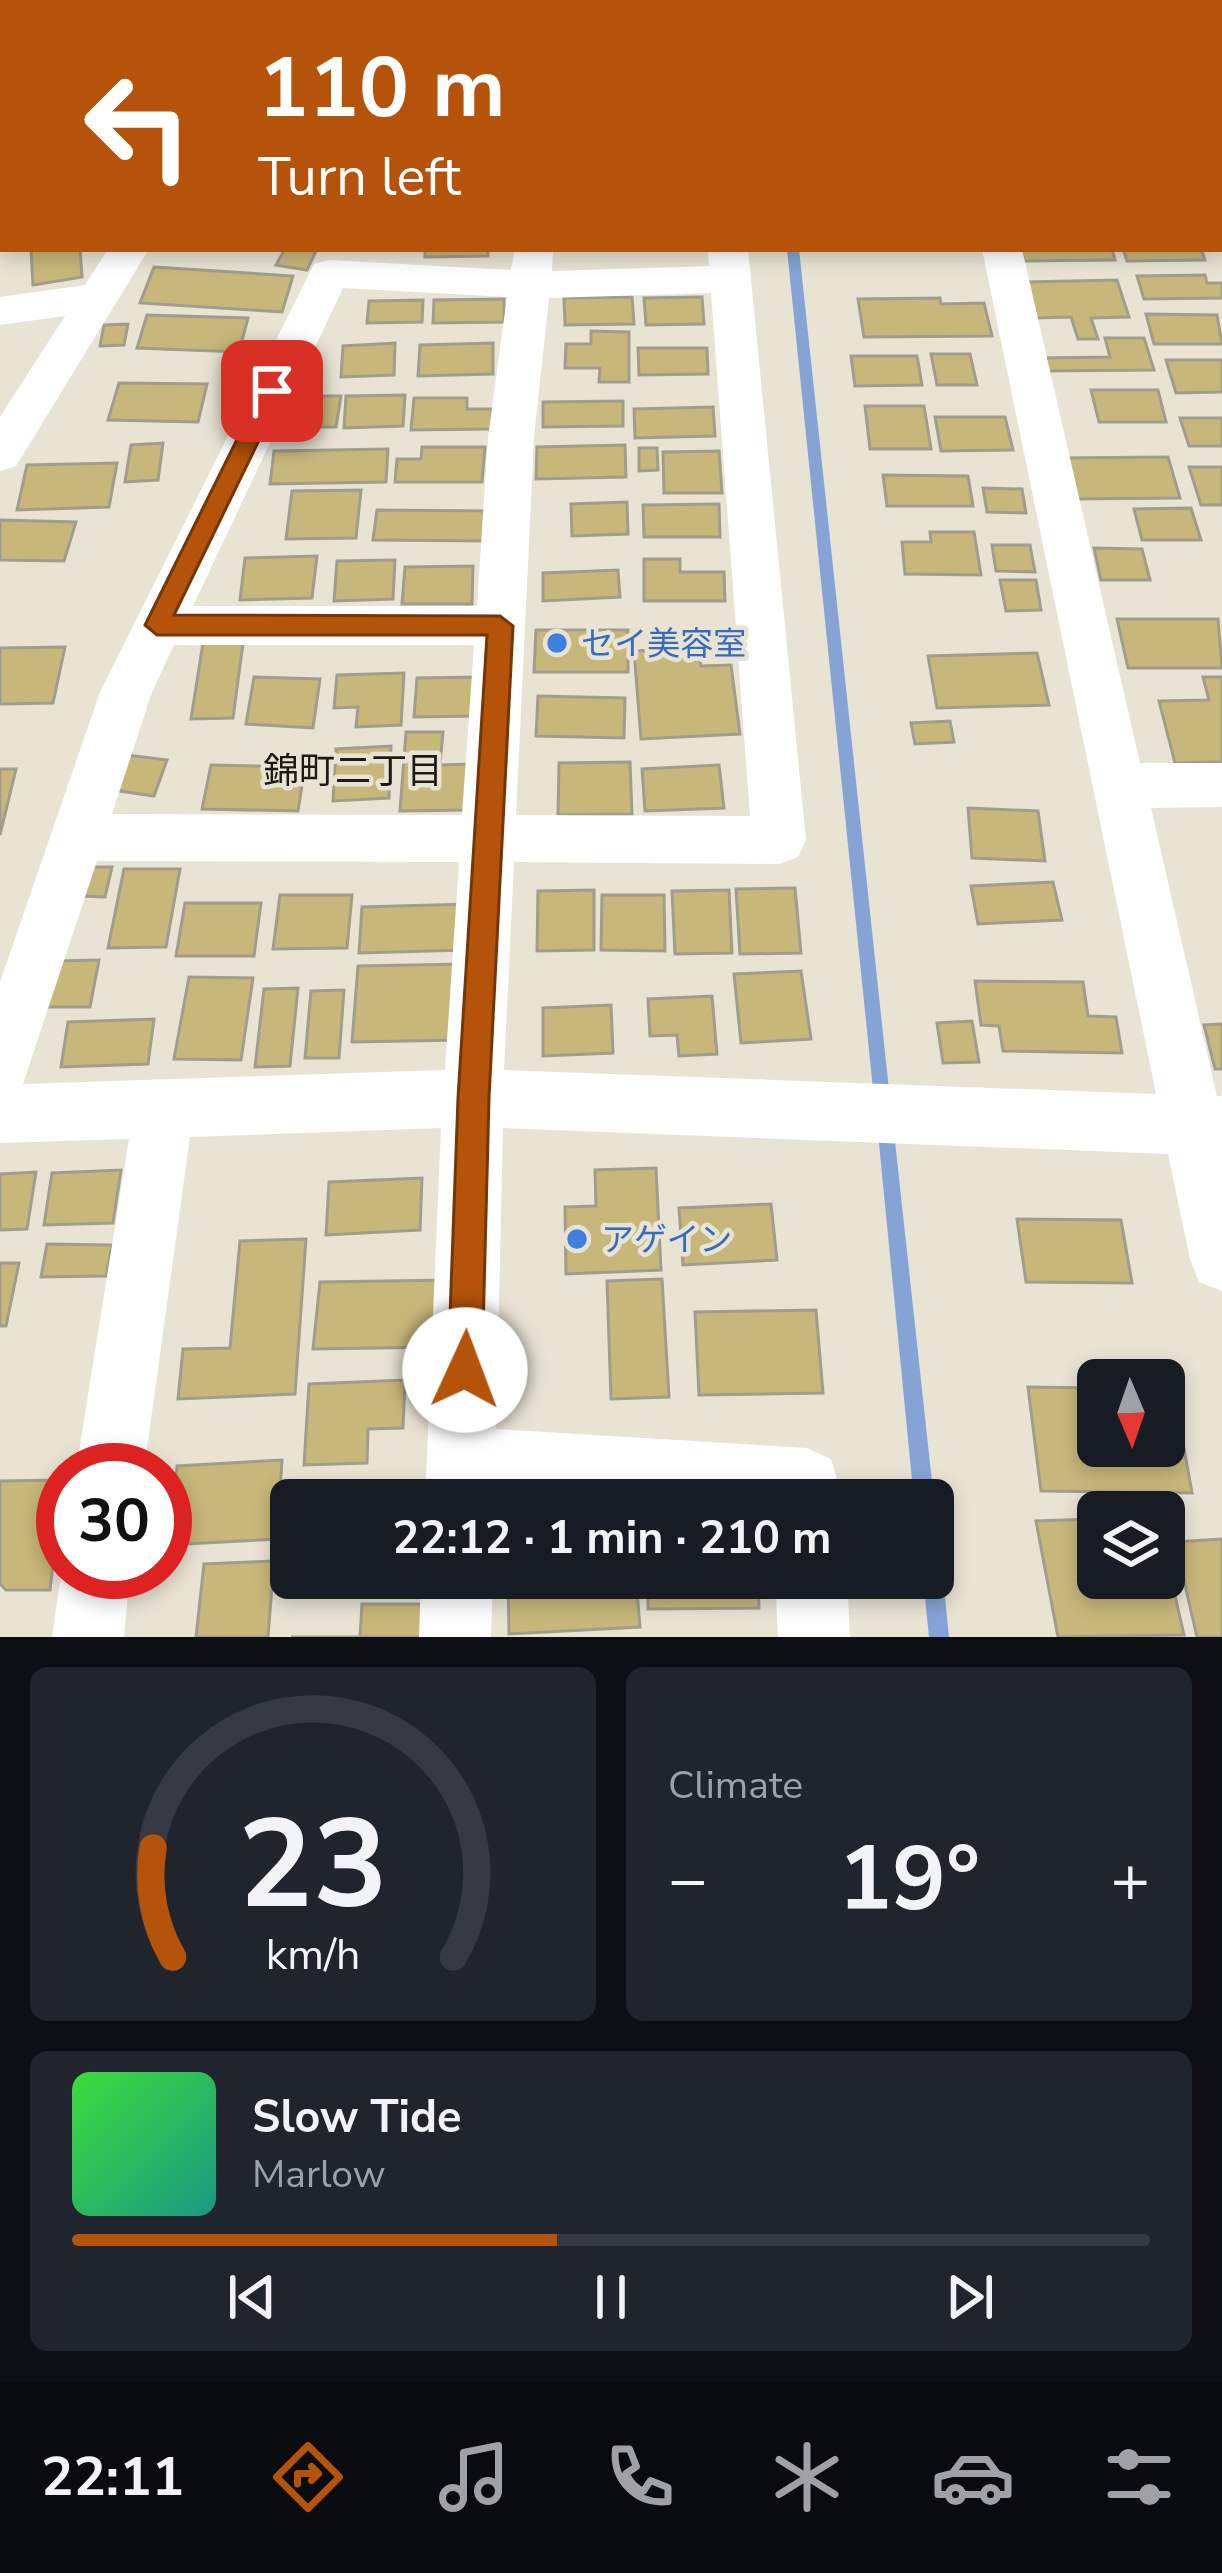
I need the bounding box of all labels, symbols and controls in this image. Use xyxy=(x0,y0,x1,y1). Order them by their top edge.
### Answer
text: 110 m xyxy=(258,31,506,146)
icon: left xyxy=(60,48,216,204)
text: Turn left xyxy=(258,140,461,214)
pin xyxy=(221,340,323,442)
icon: arrive xyxy=(239,358,305,424)
place label: セイ美容室 xyxy=(581,622,746,667)
marker: セイ美容室 xyxy=(544,630,570,656)
district label: 錦町二丁目 xyxy=(263,747,443,796)
place label: アゲイン xyxy=(601,1218,732,1263)
marker: アゲイン xyxy=(564,1226,590,1252)
position arrow xyxy=(402,1307,528,1433)
north arrow xyxy=(1077,1359,1185,1467)
map controls xyxy=(1077,1359,1185,1599)
speed limit sign: 30 xyxy=(36,1443,192,1599)
button: layers xyxy=(1077,1491,1185,1599)
text: 22:12 · 1 min · 210 m xyxy=(392,1508,832,1569)
text: Climate xyxy=(668,1759,803,1812)
text: 23 xyxy=(238,1780,388,1950)
text: 19° xyxy=(838,1818,980,1941)
text: − xyxy=(668,1835,708,1925)
text: + xyxy=(1110,1835,1150,1925)
text: km/h xyxy=(266,1926,360,1984)
text: Slow Tide xyxy=(252,2087,461,2148)
text: Marlow xyxy=(252,2148,386,2201)
icon: previous xyxy=(219,2264,285,2330)
icon: pause xyxy=(578,2264,644,2330)
icon: next xyxy=(937,2264,1003,2330)
icon: directions xyxy=(266,2435,350,2519)
icon: music xyxy=(432,2435,516,2519)
icon: phone xyxy=(598,2435,682,2519)
icon: climate xyxy=(765,2435,849,2519)
icon: car xyxy=(931,2435,1015,2519)
icon: filters xyxy=(1097,2435,1181,2519)
text: 22:11 xyxy=(41,2440,184,2514)

